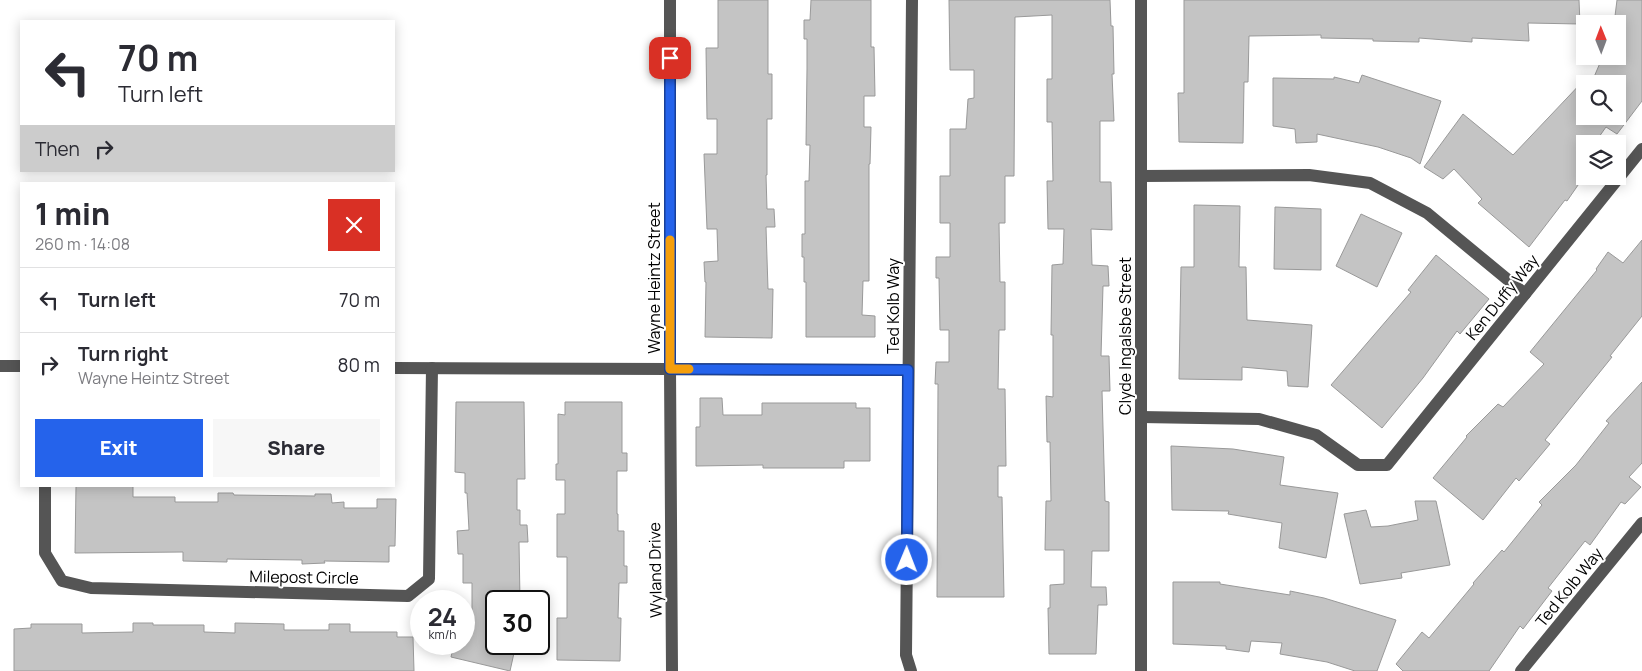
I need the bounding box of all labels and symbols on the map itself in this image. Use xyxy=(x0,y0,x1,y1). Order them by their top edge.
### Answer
north arrow xyxy=(1576,15,1626,65)
pin xyxy=(649,37,691,79)
street label: Wayne Heintz Street xyxy=(643,202,665,354)
street label: Ken Duffy Way xyxy=(1461,249,1544,344)
street label: Ted Kolb Way xyxy=(882,257,904,354)
street label: Clyde Ingalsbe Street xyxy=(1114,257,1136,415)
street label: Wyland Drive xyxy=(643,522,667,618)
position arrow xyxy=(880,533,932,585)
street label: Ted Kolb Way xyxy=(1530,542,1608,631)
street label: Milepost Circle xyxy=(249,565,359,589)
speed limit sign: 30 xyxy=(485,590,550,655)

